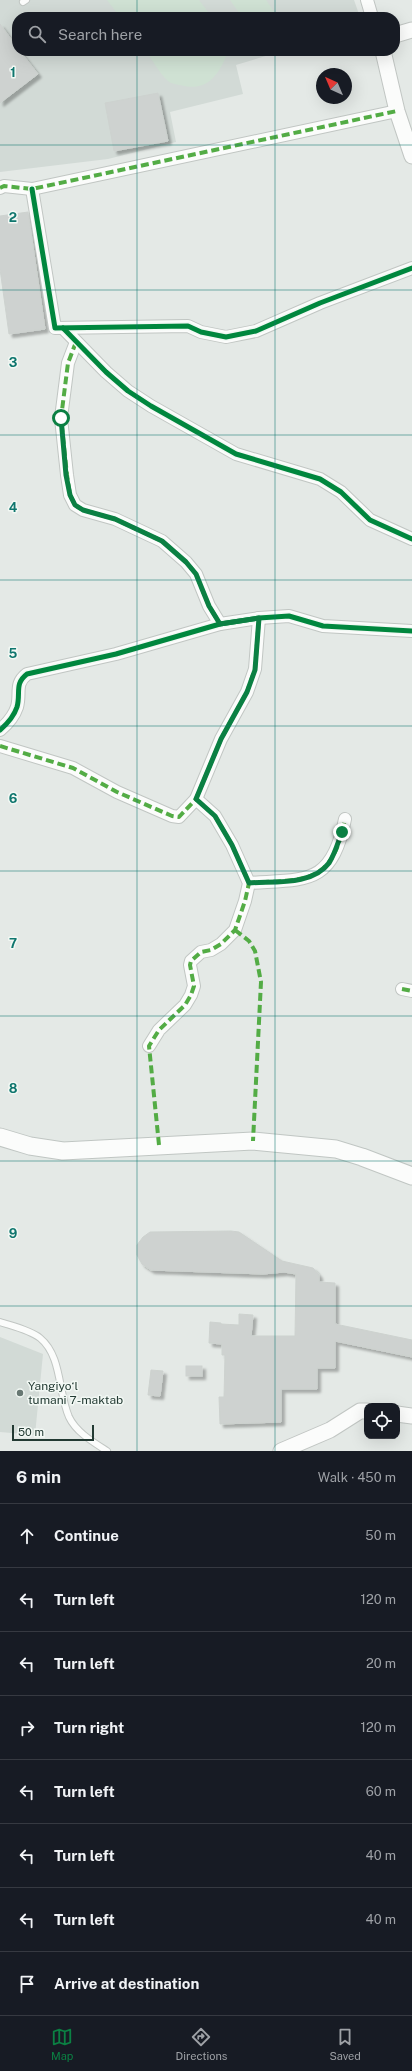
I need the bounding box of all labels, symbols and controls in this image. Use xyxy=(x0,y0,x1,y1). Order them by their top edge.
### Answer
search box xyxy=(12,12,400,56)
icon: search xyxy=(26,23,48,45)
text: Search here xyxy=(58,26,142,43)
text: 1 xyxy=(10,65,16,80)
north arrow xyxy=(316,68,352,104)
text: 2 xyxy=(9,210,17,225)
text: 3 xyxy=(9,355,18,370)
route start xyxy=(52,409,70,427)
text: 4 xyxy=(9,500,18,515)
text: 5 xyxy=(9,646,18,661)
text: 6 xyxy=(9,791,18,806)
route end xyxy=(333,823,351,841)
text: 7 xyxy=(9,936,17,951)
text: 8 xyxy=(9,1081,18,1096)
text: 9 xyxy=(9,1226,17,1241)
place label: Yangiyo‘l tumani 7-maktab xyxy=(28,1379,123,1407)
marker: Yangiyo‘l tumani 7-maktab xyxy=(15,1388,25,1398)
map controls xyxy=(364,1403,400,1439)
button: locate xyxy=(364,1403,400,1439)
scale bar xyxy=(12,1423,94,1442)
text: 50 m xyxy=(18,1426,44,1438)
text: 6 min xyxy=(16,1467,61,1487)
text: Walk · 450 m xyxy=(318,1470,396,1485)
icon: ahead xyxy=(16,1525,38,1547)
text: Continue xyxy=(54,1527,119,1544)
text: 50 m xyxy=(365,1528,396,1543)
icon: left xyxy=(16,1589,38,1611)
text: Turn left xyxy=(54,1591,115,1608)
text: 120 m xyxy=(361,1592,396,1607)
icon: left xyxy=(16,1653,38,1675)
text: Turn left xyxy=(54,1655,115,1672)
text: 20 m xyxy=(366,1656,396,1671)
icon: right xyxy=(16,1717,38,1739)
text: Turn right xyxy=(54,1719,124,1736)
text: 120 m xyxy=(361,1720,396,1735)
icon: left xyxy=(16,1781,38,1803)
text: Turn left xyxy=(54,1783,115,1800)
text: 60 m xyxy=(366,1784,396,1799)
icon: left xyxy=(16,1845,38,1867)
text: Turn left xyxy=(54,1847,115,1864)
text: 40 m xyxy=(365,1848,396,1863)
icon: left xyxy=(16,1909,38,1931)
text: Turn left xyxy=(54,1911,115,1928)
text: 40 m xyxy=(365,1912,396,1927)
icon: arrive xyxy=(16,1973,38,1995)
text: Arrive at destination xyxy=(54,1975,199,1992)
tab: Map xyxy=(51,2026,73,2062)
tab: Directions xyxy=(176,2026,227,2062)
tab: Saved xyxy=(329,2026,361,2062)

